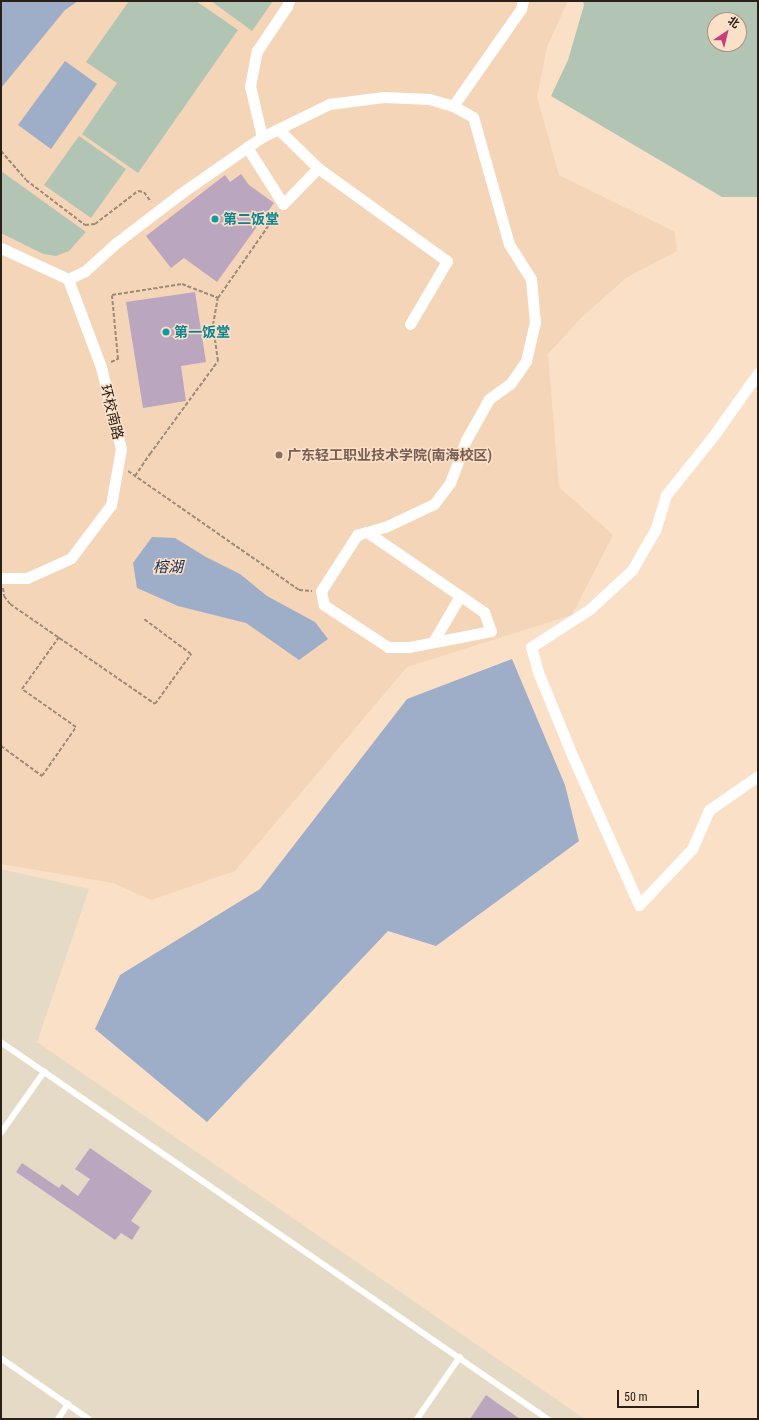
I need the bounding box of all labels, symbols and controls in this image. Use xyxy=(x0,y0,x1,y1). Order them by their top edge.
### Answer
north arrow xyxy=(707,12,747,52)
text: 北 xyxy=(725,14,742,31)
place label: 第二饭堂 xyxy=(223,211,279,227)
marker: 第二饭堂 xyxy=(210,214,220,224)
place label: 第一饭堂 xyxy=(174,324,230,340)
marker: 第一饭堂 xyxy=(161,327,171,337)
street label: 环校南路 xyxy=(97,383,127,441)
place label: 广东轻工职业技术学院(南海校区) xyxy=(287,447,492,463)
marker: 广东轻工职业技术学院(南海校区) xyxy=(274,450,284,460)
water label: 榕湖 xyxy=(153,559,183,577)
scale bar xyxy=(619,1382,701,1408)
text: 50 m xyxy=(624,1390,648,1404)

